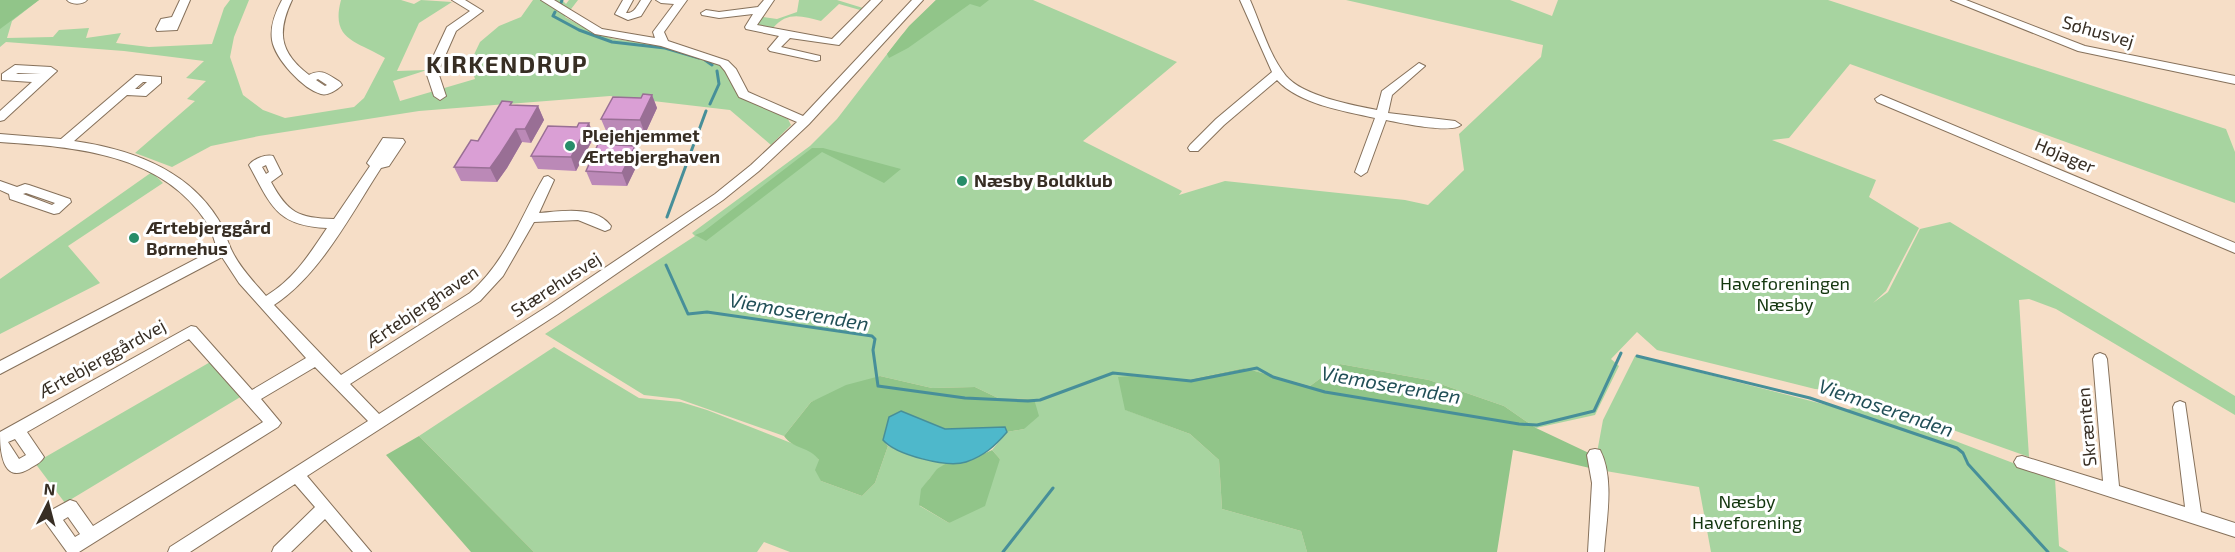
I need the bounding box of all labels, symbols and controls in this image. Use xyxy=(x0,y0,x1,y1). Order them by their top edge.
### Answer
street label: Søhusvej xyxy=(2060,10,2137,52)
district label: KIRKENDRUP xyxy=(426,49,588,78)
place label: Plejehjemmet Ærtebjerghaven xyxy=(581,124,720,167)
street label: Højager xyxy=(2032,133,2099,178)
marker: Plejehjemmet Ærtebjerghaven xyxy=(563,139,577,153)
place label: Næsby Boldklub xyxy=(974,169,1113,191)
marker: Næsby Boldklub xyxy=(955,174,969,188)
place label: Ærtebjerggård Børnehus xyxy=(145,216,271,259)
marker: Ærtebjerggård Børnehus xyxy=(127,231,141,245)
street label: Stærehusvej xyxy=(506,247,604,321)
street label: Ærtebjerghaven xyxy=(360,260,482,353)
park label: Haveforeningen Næsby xyxy=(1720,272,1850,315)
water label: Viemoserenden xyxy=(728,287,871,335)
street label: Ærtebjerggårdvej xyxy=(33,314,169,403)
water label: Viemoserenden xyxy=(1320,360,1463,408)
water label: Viemoserenden xyxy=(1816,373,1957,441)
street label: Skrænten xyxy=(2072,386,2100,468)
north arrow xyxy=(18,474,78,534)
text: N xyxy=(43,479,56,499)
park label: Næsby Haveforening xyxy=(1692,490,1802,533)

